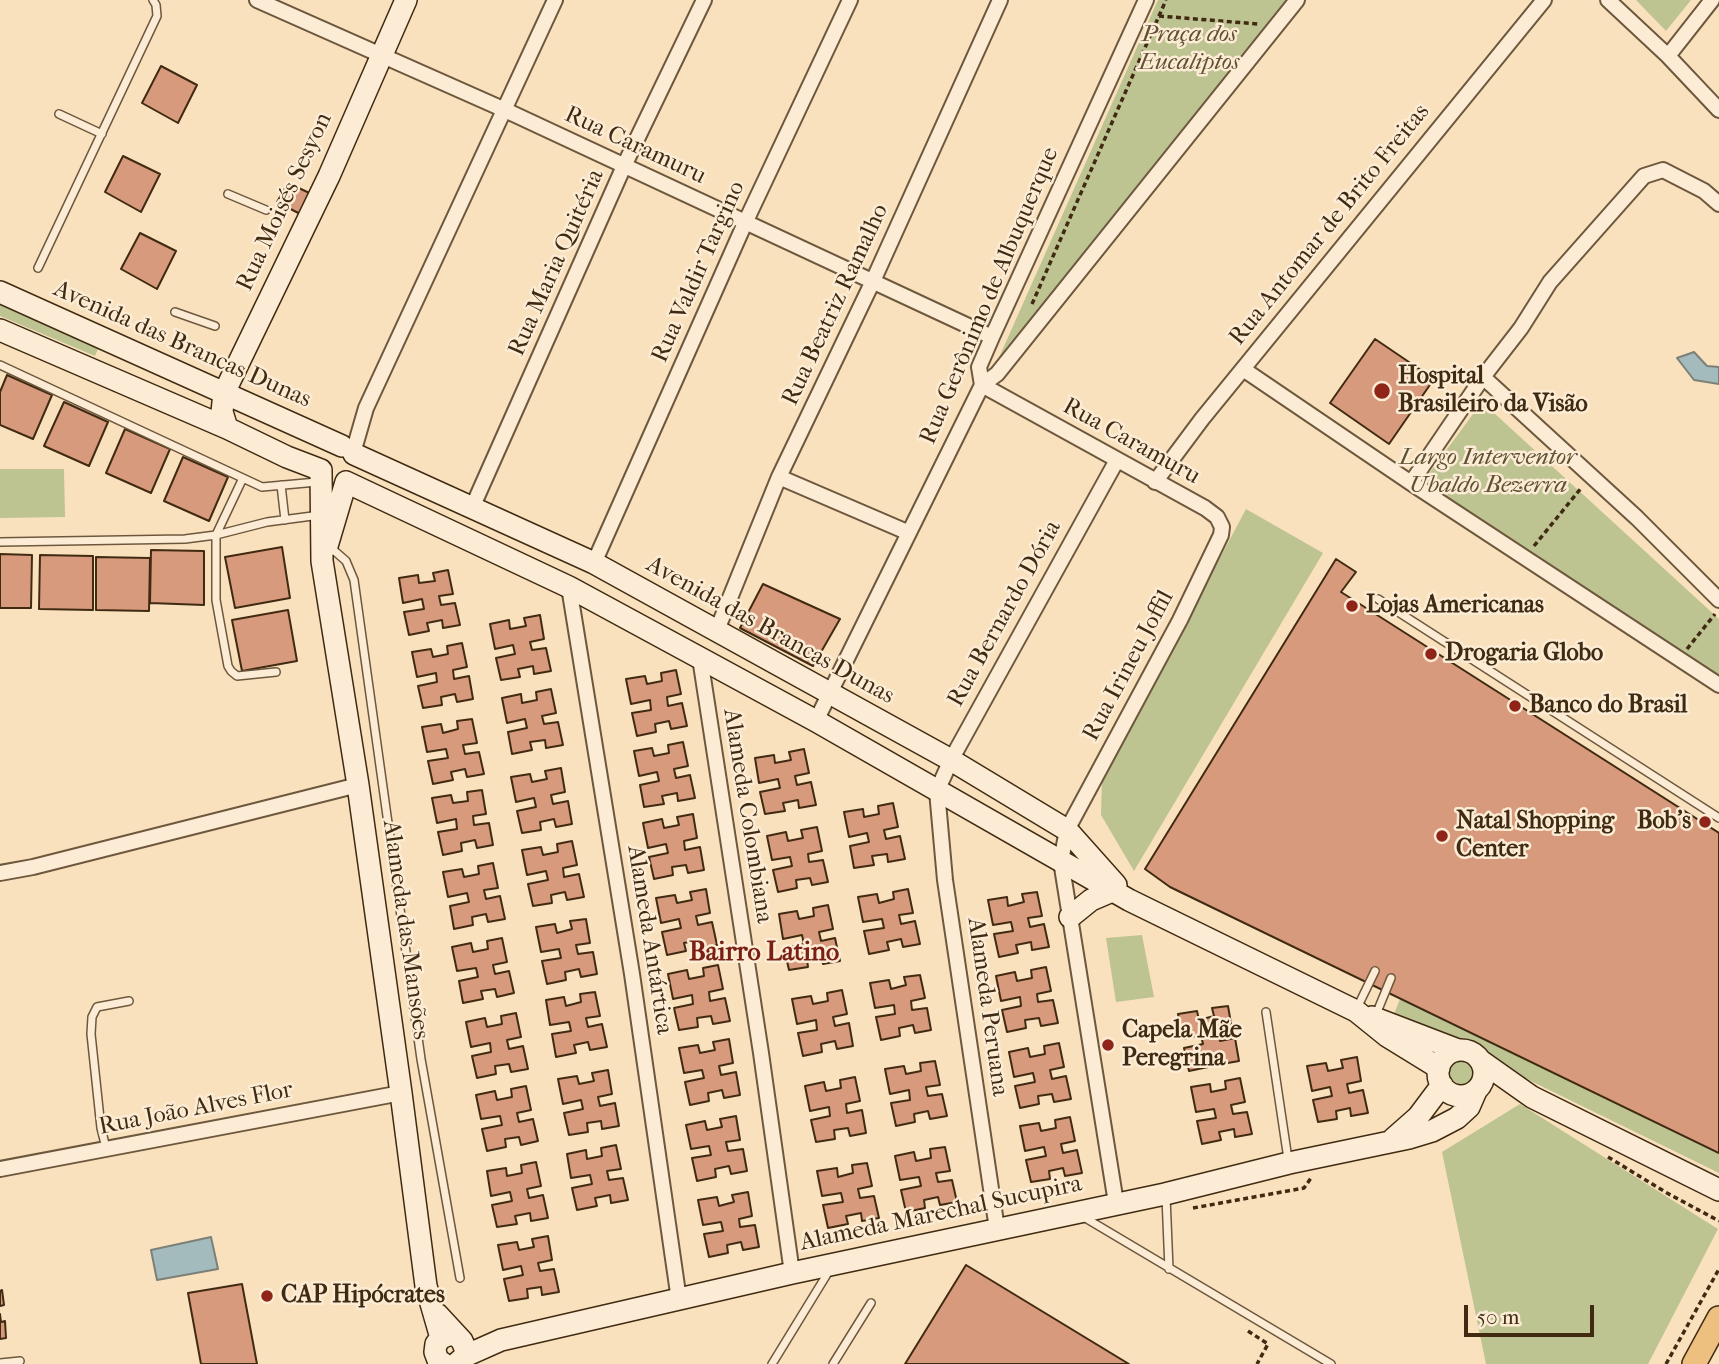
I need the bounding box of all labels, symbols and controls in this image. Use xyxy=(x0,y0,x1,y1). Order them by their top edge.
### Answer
park label: Praça dos Eucaliptos xyxy=(1139,21,1239,77)
street label: Rua Antomar de Brito Freitas xyxy=(1224,99,1436,351)
street label: Rua Caramuru xyxy=(560,101,710,191)
street label: Rua Moisés Sesyon xyxy=(231,108,339,296)
street label: Rua Gerônimo de Albuquerque xyxy=(914,143,1066,449)
street label: Rua Maria Quitéria xyxy=(503,165,611,361)
street label: Rua Valdir Targino xyxy=(646,177,752,367)
street label: Rua Beatriz Ramalho xyxy=(777,200,895,410)
street label: Avenida das Brancas Dunas xyxy=(49,275,315,415)
place label: Hospital Brasileiro da Visão xyxy=(1398,363,1588,419)
marker: Hospital Brasileiro da Visão xyxy=(1372,381,1392,401)
street label: Rua Caramuru xyxy=(1057,392,1205,492)
park label: Largo Interventor Ubaldo Bezerra xyxy=(1399,444,1577,500)
street label: Rua Bernardo Dória xyxy=(942,516,1068,712)
street label: Avenida das Brancas Dunas xyxy=(641,551,899,711)
street label: Rua Irineu Joffil xyxy=(1077,586,1181,746)
place label: Lojas Americanas xyxy=(1366,592,1544,620)
marker: Lojas Americanas xyxy=(1344,598,1360,614)
place label: Drogaria Globo xyxy=(1445,640,1603,668)
marker: Drogaria Globo xyxy=(1423,646,1439,662)
place label: Banco do Brasil xyxy=(1529,692,1687,720)
marker: Banco do Brasil xyxy=(1507,698,1523,714)
street label: Alameda Colombiana xyxy=(716,707,778,925)
place label: Natal Shopping Center xyxy=(1456,808,1614,864)
place label: Bob's xyxy=(1637,808,1691,836)
marker: Bob's xyxy=(1697,814,1713,830)
street label: Alameda das Mansões xyxy=(375,818,435,1042)
marker: Natal Shopping Center xyxy=(1434,828,1450,844)
street label: Alameda Antártica xyxy=(620,844,678,1036)
street label: Alameda Peruana xyxy=(960,916,1014,1098)
district label: Bairro Latino xyxy=(689,938,839,970)
place label: Capela Mãe Peregrina xyxy=(1122,1017,1242,1073)
marker: Capela Mãe Peregrina xyxy=(1100,1037,1116,1053)
street label: Rua João Alves Flor xyxy=(97,1076,295,1142)
street label: Alameda Marechal Sucupira xyxy=(797,1170,1085,1258)
place label: CAP Hipócrates xyxy=(281,1282,445,1310)
marker: CAP Hipócrates xyxy=(259,1288,275,1304)
scale bar xyxy=(1467,1290,1596,1334)
text: 50 m xyxy=(1477,1305,1520,1329)

